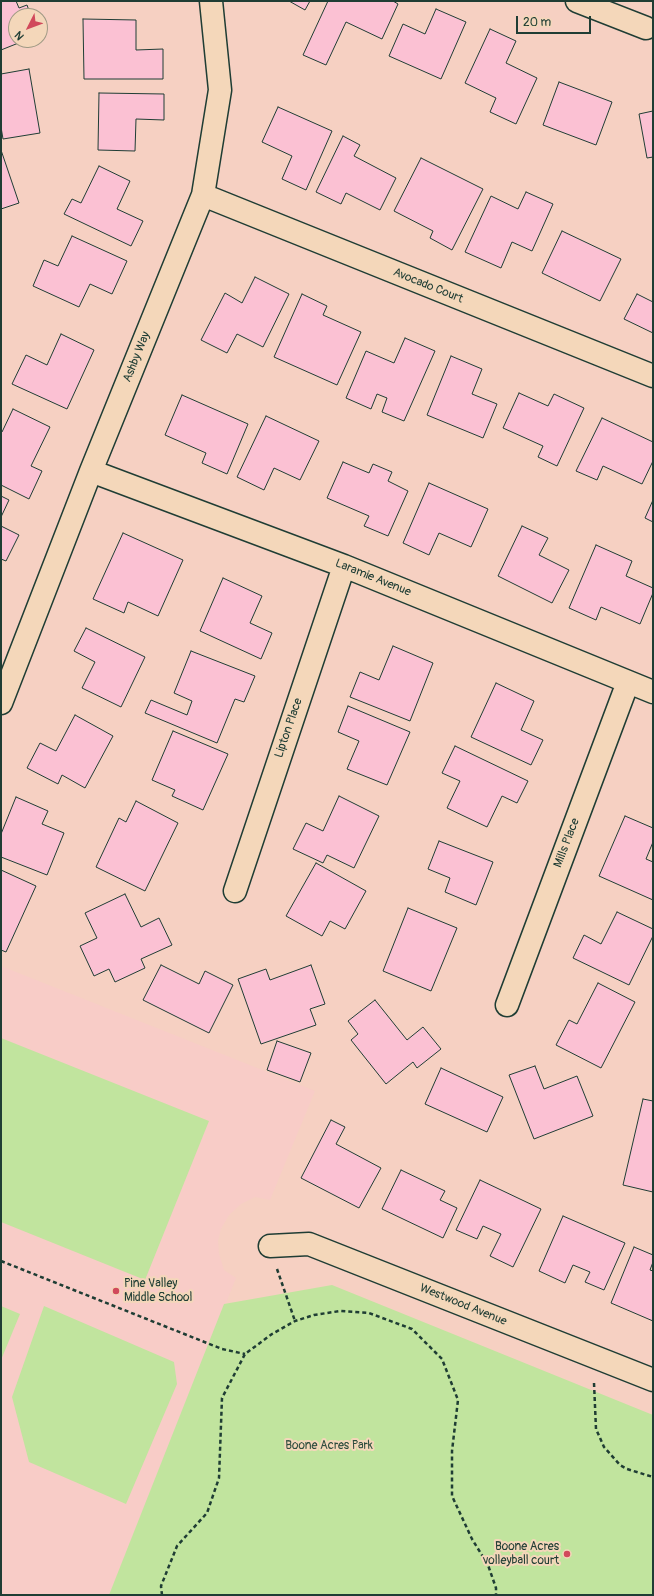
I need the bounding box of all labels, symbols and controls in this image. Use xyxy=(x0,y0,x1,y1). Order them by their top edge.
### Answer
north arrow xyxy=(8,8,48,48)
scale bar xyxy=(518,8,593,34)
text: 20 m xyxy=(523,15,551,30)
text: N xyxy=(12,29,27,43)
street label: Avocado Court xyxy=(391,265,465,307)
street label: Ashby Way xyxy=(120,330,154,384)
street label: Laramie Avenue xyxy=(333,556,413,600)
street label: Lipton Place xyxy=(272,696,306,760)
street label: Mills Place xyxy=(551,816,583,870)
place label: Pine Valley Middle School xyxy=(124,1277,192,1305)
street label: Westwood Avenue xyxy=(417,1281,509,1329)
marker: Pine Valley Middle School xyxy=(111,1286,121,1296)
park label: Boone Acres Park xyxy=(285,1439,373,1453)
place label: Boone Acres volleyball court xyxy=(483,1540,559,1568)
marker: Boone Acres volleyball court xyxy=(562,1549,572,1559)

